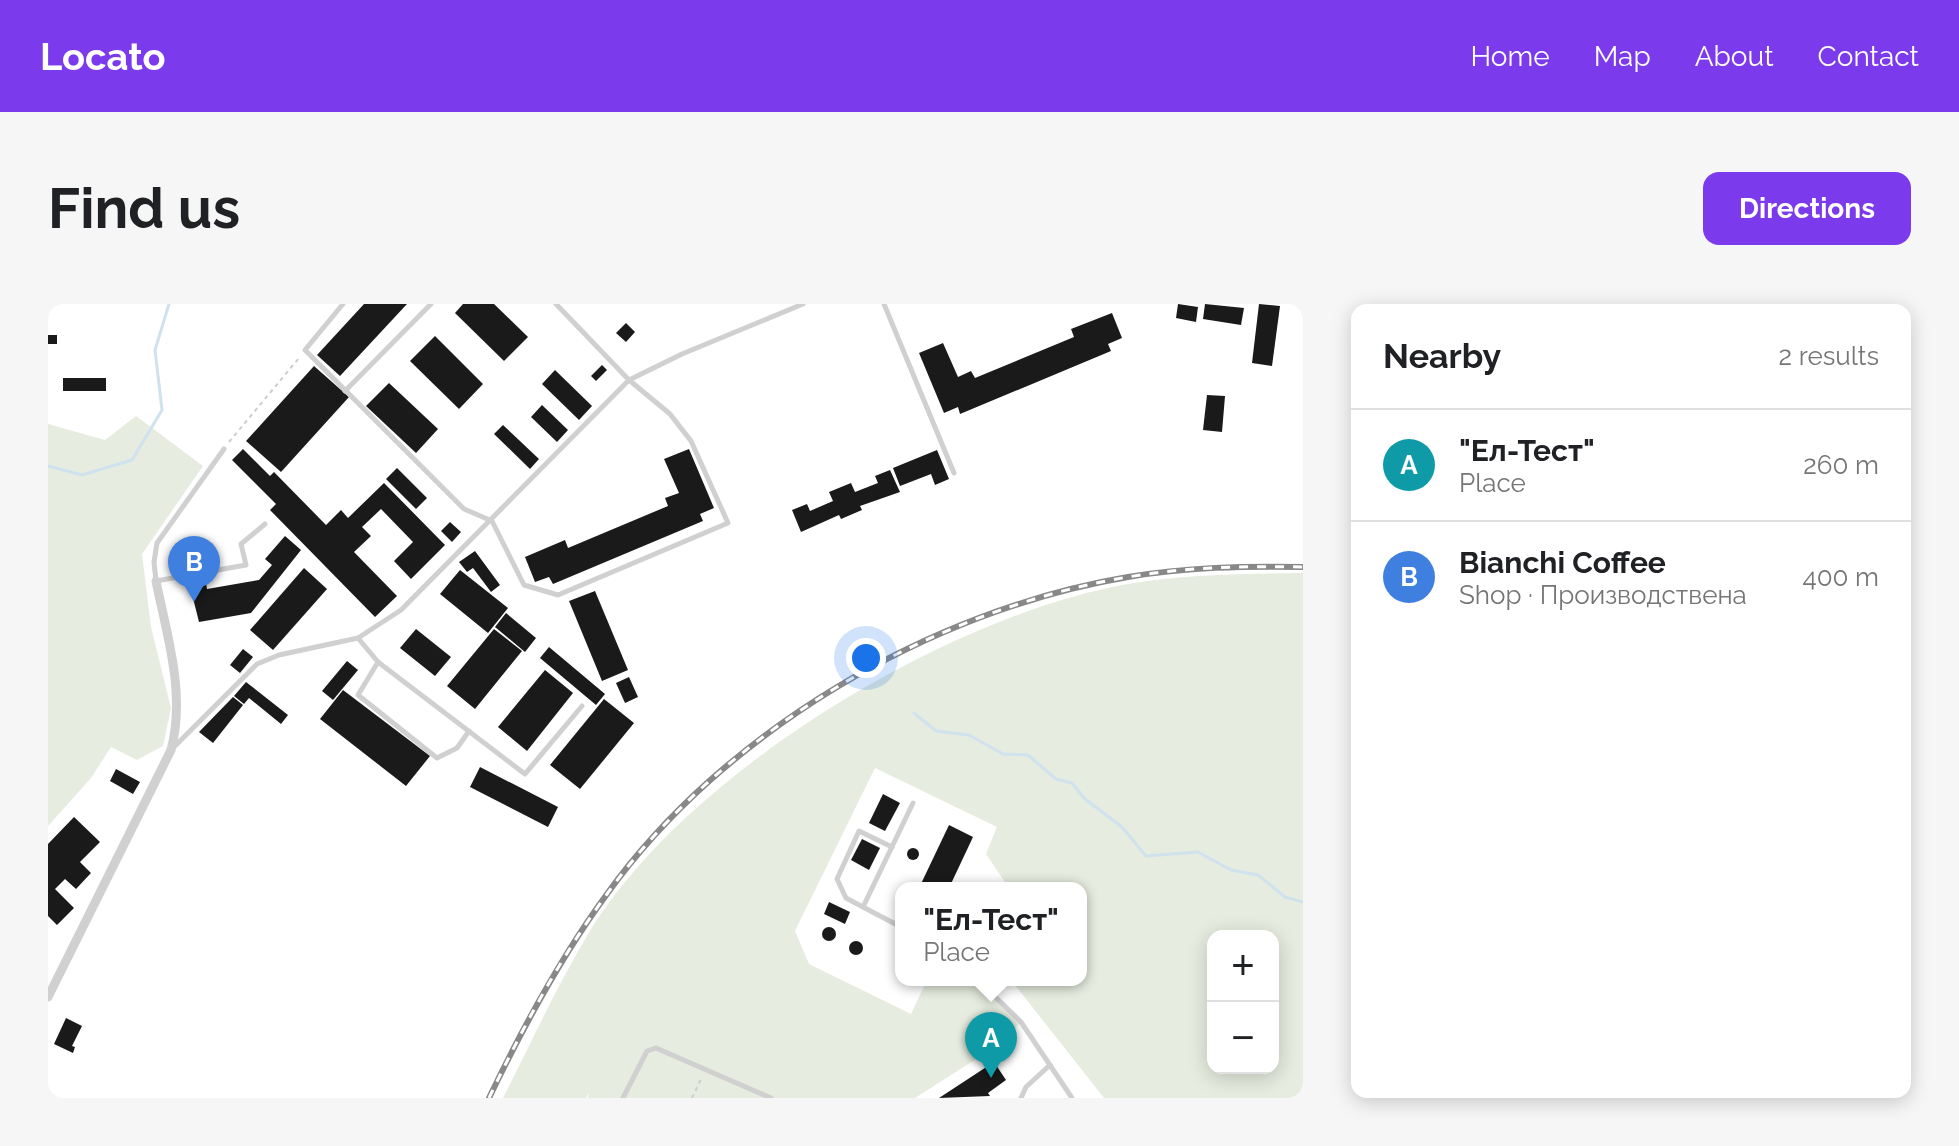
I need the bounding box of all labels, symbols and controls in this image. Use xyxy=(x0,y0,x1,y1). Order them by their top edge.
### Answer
text: Locato xyxy=(40,34,166,79)
text: Home xyxy=(1470,40,1550,73)
text: Map xyxy=(1594,40,1651,73)
text: About xyxy=(1695,40,1774,73)
text: Contact xyxy=(1818,40,1919,73)
button: Directions xyxy=(1703,172,1911,245)
text: Find us xyxy=(48,175,240,241)
text: Nearby xyxy=(1383,336,1501,376)
text: 2 results xyxy=(1779,341,1879,371)
text: "Ел-Тест" xyxy=(1459,433,1595,468)
text: A xyxy=(1400,450,1418,480)
text: 260 m xyxy=(1803,450,1879,480)
text: Place xyxy=(1459,468,1526,498)
pin: B xyxy=(168,536,220,602)
text: Bianchi Coffee xyxy=(1459,545,1666,580)
text: B xyxy=(1400,562,1418,592)
text: 400 m xyxy=(1802,562,1879,592)
text: Shop · Производствена xyxy=(1459,580,1747,610)
your location xyxy=(846,638,886,678)
popup xyxy=(895,882,1087,986)
text: "Ел-Тест" xyxy=(923,902,1059,937)
map controls xyxy=(1207,930,1279,1074)
button: + xyxy=(1207,930,1279,1002)
text: Place xyxy=(923,937,990,967)
button: − xyxy=(1207,1002,1279,1074)
pin: A xyxy=(965,1012,1017,1078)

